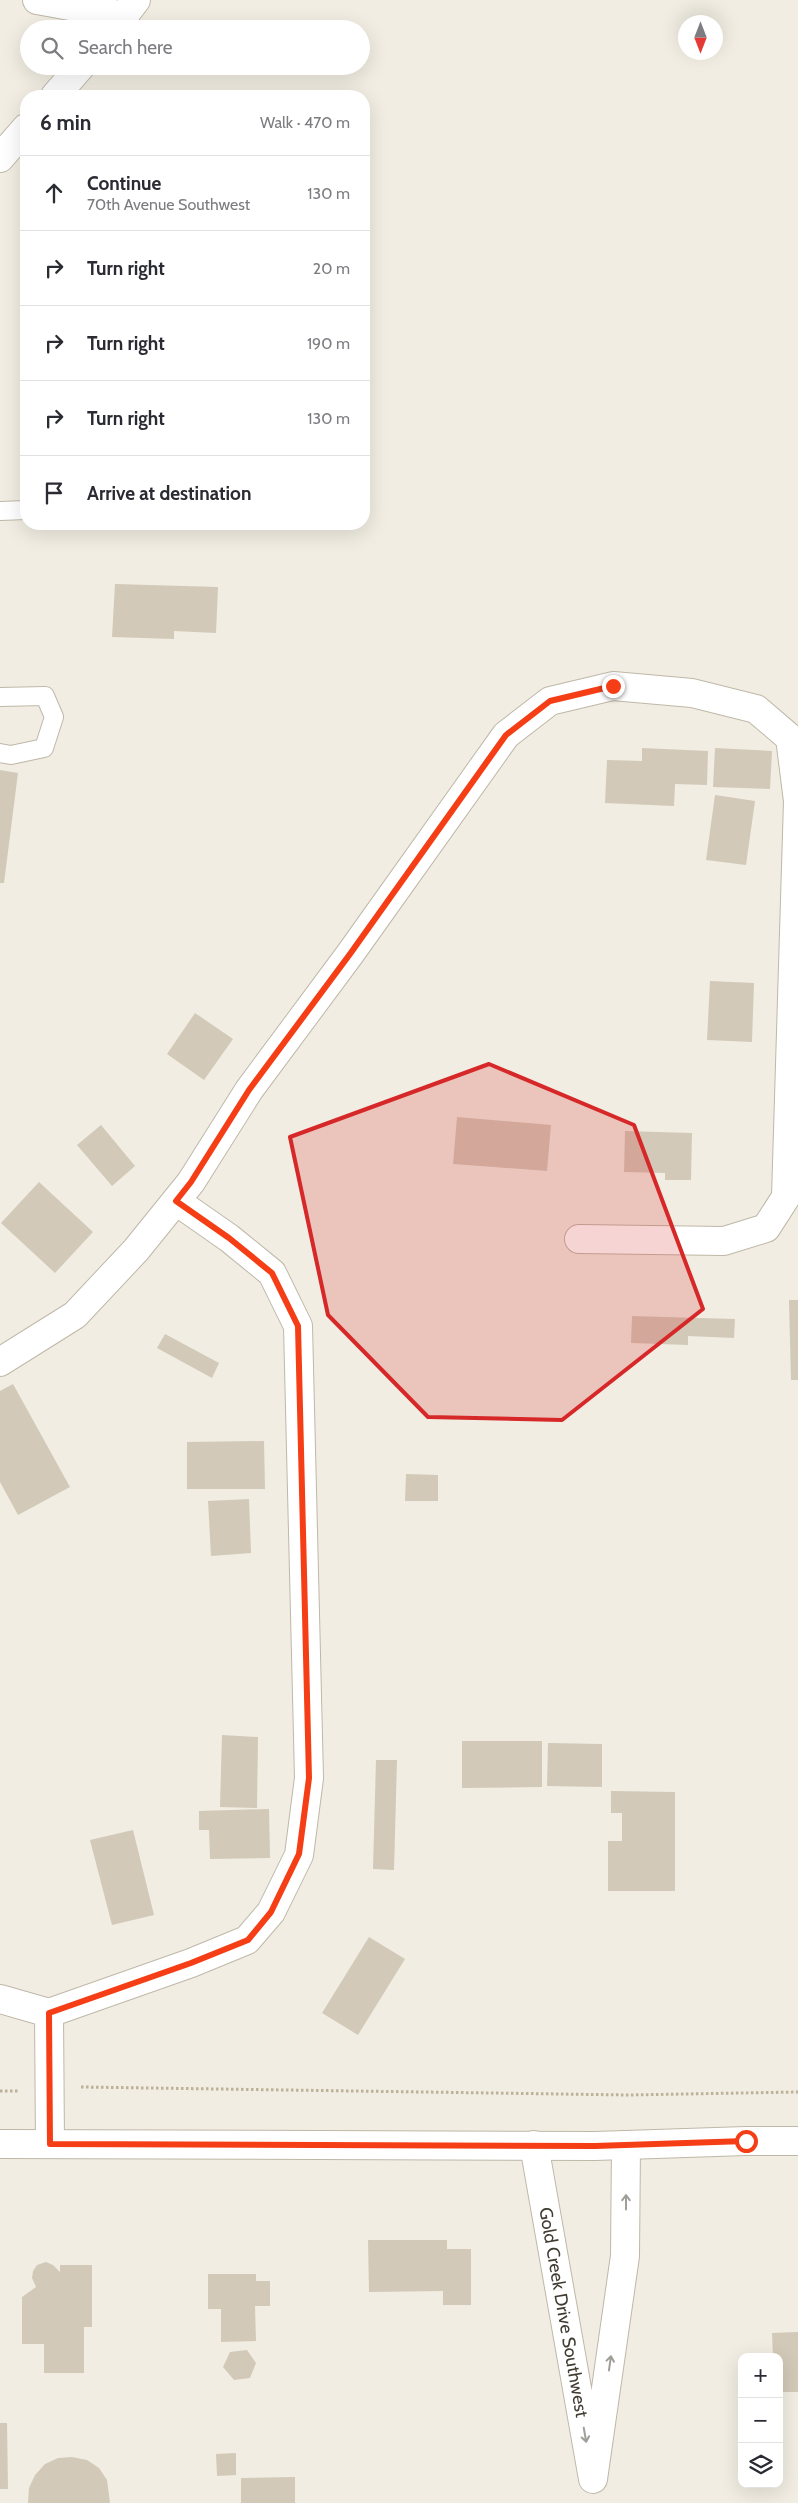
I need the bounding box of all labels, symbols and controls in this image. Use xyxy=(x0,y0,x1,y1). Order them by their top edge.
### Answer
north arrow xyxy=(678,15,723,60)
search box xyxy=(20,20,370,75)
icon: search xyxy=(38,34,66,62)
text: Search here xyxy=(78,36,172,59)
text: 6 min xyxy=(40,110,91,135)
text: Walk · 470 m xyxy=(260,113,350,132)
text: Continue xyxy=(87,172,161,195)
icon: ahead xyxy=(40,179,68,207)
text: 130 m xyxy=(307,184,350,203)
text: 70th Avenue Southwest xyxy=(87,195,250,214)
icon: right xyxy=(40,254,68,282)
text: Turn right xyxy=(87,257,165,280)
text: 20 m xyxy=(313,259,350,278)
icon: right xyxy=(40,329,68,357)
text: Turn right xyxy=(87,332,165,355)
text: 190 m xyxy=(307,334,350,353)
icon: right xyxy=(40,404,68,432)
text: Turn right xyxy=(87,407,165,430)
text: 130 m xyxy=(307,409,350,428)
icon: arrive xyxy=(40,479,68,507)
text: Arrive at destination xyxy=(87,482,251,505)
route end xyxy=(602,675,625,698)
route start xyxy=(735,2130,758,2153)
one-way arrow xyxy=(621,2194,631,2210)
street label: Gold Creek Drive Southwest xyxy=(534,2206,593,2419)
map controls xyxy=(738,2353,783,2488)
button: + xyxy=(738,2353,783,2398)
one-way arrow xyxy=(605,2355,615,2371)
button: − xyxy=(738,2398,783,2443)
one-way arrow xyxy=(580,2426,590,2442)
button: layers xyxy=(738,2443,783,2488)

